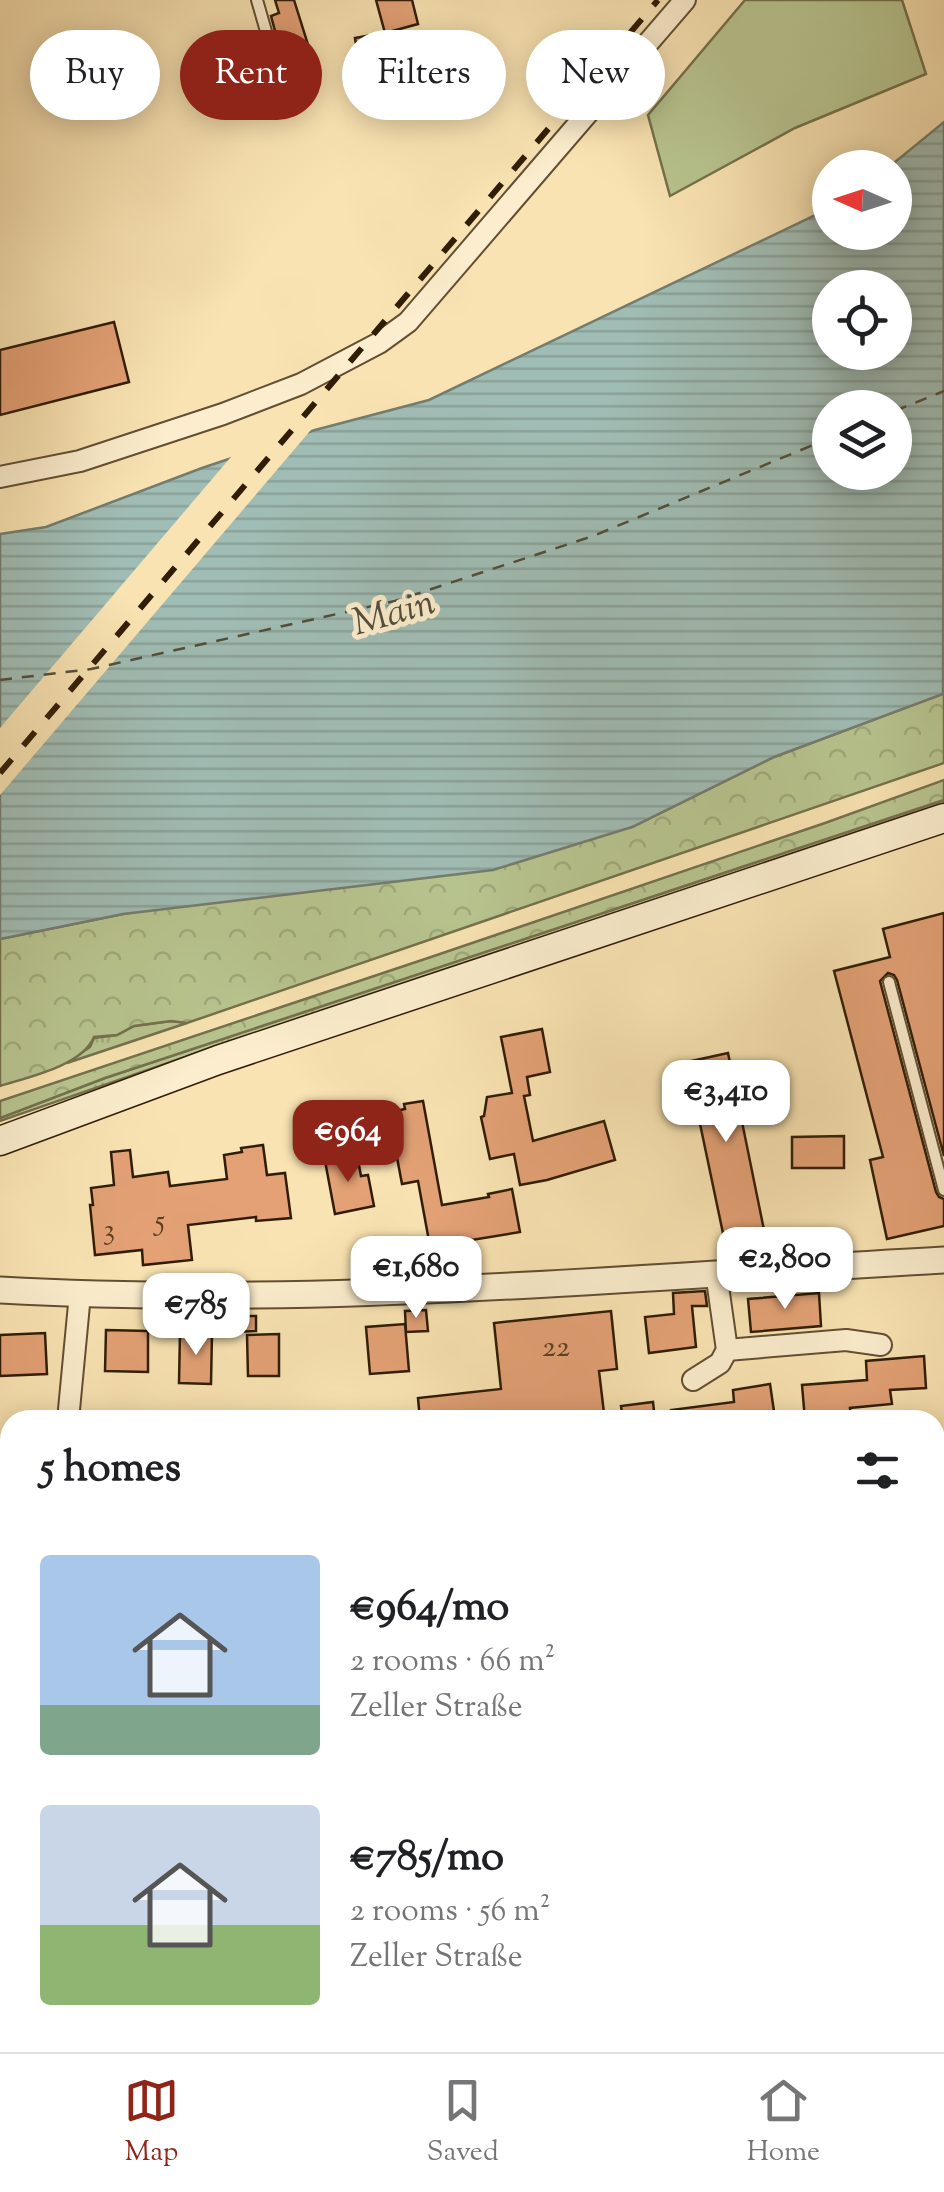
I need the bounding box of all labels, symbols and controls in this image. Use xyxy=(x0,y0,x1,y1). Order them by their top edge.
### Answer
chip: Buy xyxy=(30,30,160,120)
chip: Rent xyxy=(180,30,322,120)
chip: Filters xyxy=(342,30,506,120)
chip: New xyxy=(526,30,665,120)
north arrow xyxy=(812,150,912,250)
map controls xyxy=(812,150,912,490)
button: locate xyxy=(812,270,912,370)
button: layers xyxy=(812,390,912,490)
water label: Main xyxy=(346,577,442,652)
pin: €3,410 xyxy=(645,1060,807,1145)
text: €3,410 xyxy=(684,1069,768,1115)
pin: €964 xyxy=(289,1100,407,1185)
text: €964 xyxy=(315,1109,381,1155)
house number: 5 xyxy=(153,1201,165,1244)
house number: 3 xyxy=(103,1210,115,1253)
pin: €2,800 xyxy=(704,1227,866,1312)
pin: €1,680 xyxy=(335,1236,497,1321)
text: €2,800 xyxy=(739,1236,831,1282)
text: €1,680 xyxy=(373,1245,459,1291)
pin: €785 xyxy=(137,1273,255,1358)
text: €785 xyxy=(165,1282,227,1328)
house number: 22 xyxy=(542,1327,570,1370)
text: 5 homes xyxy=(40,1440,181,1500)
icon: filters xyxy=(850,1443,905,1498)
text: €964/mo xyxy=(350,1579,509,1639)
icon: home xyxy=(120,1595,240,1715)
text: 2 rooms · 66 m² xyxy=(350,1639,555,1685)
text: Zeller Straße xyxy=(350,1685,523,1731)
text: €785/mo xyxy=(350,1829,504,1889)
icon: home xyxy=(120,1845,240,1965)
text: 2 rooms · 56 m² xyxy=(350,1889,550,1935)
text: Zeller Straße xyxy=(350,1935,523,1981)
tab: Map xyxy=(124,2073,179,2173)
tab: Saved xyxy=(427,2073,499,2173)
tab: Home xyxy=(747,2073,820,2173)

